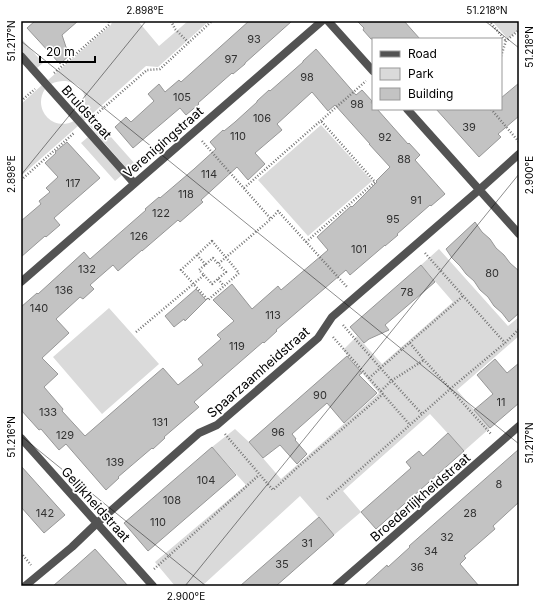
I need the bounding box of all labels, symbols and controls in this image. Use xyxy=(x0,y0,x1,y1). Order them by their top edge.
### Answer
text: 2.898°E xyxy=(126,4,164,16)
text: 51.218°N xyxy=(466,4,508,16)
text: 51.217°N xyxy=(5,21,17,61)
text: 51.218°N xyxy=(523,26,535,68)
house number: 93 xyxy=(247,32,261,46)
scale bar xyxy=(40,38,95,64)
legend xyxy=(372,38,502,110)
text: 20 m xyxy=(46,44,75,59)
text: Road xyxy=(408,46,437,61)
house number: 97 xyxy=(225,52,237,66)
text: Park xyxy=(408,66,434,81)
house number: 98 xyxy=(300,70,314,84)
street label: Bruidstraat xyxy=(59,82,115,142)
text: Building xyxy=(408,86,453,101)
house number: 105 xyxy=(173,90,191,104)
house number: 98 xyxy=(350,97,364,111)
street label: Verenigingstraat xyxy=(120,103,206,181)
house number: 106 xyxy=(253,111,271,125)
house number: 39 xyxy=(462,120,476,134)
house number: 110 xyxy=(230,129,246,143)
house number: 92 xyxy=(378,130,392,144)
house number: 88 xyxy=(397,152,411,166)
text: 2.898°E xyxy=(5,155,17,193)
text: 2.900°E xyxy=(523,156,535,194)
house number: 114 xyxy=(201,167,217,181)
house number: 117 xyxy=(65,176,81,190)
house number: 118 xyxy=(178,187,194,201)
house number: 91 xyxy=(410,193,422,207)
house number: 122 xyxy=(152,206,170,220)
house number: 95 xyxy=(386,212,400,226)
house number: 126 xyxy=(130,229,148,243)
house number: 101 xyxy=(351,242,367,256)
house number: 132 xyxy=(78,262,96,276)
house number: 80 xyxy=(485,266,499,280)
house number: 136 xyxy=(55,283,73,297)
house number: 78 xyxy=(401,285,414,299)
house number: 140 xyxy=(30,301,48,315)
house number: 113 xyxy=(265,308,281,322)
street label: Spaarzaamheidstraat xyxy=(204,323,312,421)
house number: 119 xyxy=(229,339,245,353)
house number: 90 xyxy=(313,388,327,402)
house number: 11 xyxy=(497,395,505,409)
house number: 133 xyxy=(39,405,57,419)
house number: 131 xyxy=(152,415,168,429)
text: 51.216°N xyxy=(5,416,17,458)
text: 51.217°N xyxy=(523,423,535,463)
house number: 96 xyxy=(271,425,285,439)
house number: 129 xyxy=(56,428,74,442)
street label: Broederlijkheidstraat xyxy=(367,449,473,545)
house number: 139 xyxy=(106,455,124,469)
street label: Gelijkheidstraat xyxy=(58,463,134,545)
house number: 104 xyxy=(197,473,215,487)
house number: 8 xyxy=(496,477,503,491)
house number: 108 xyxy=(163,493,181,507)
house number: 142 xyxy=(36,506,54,520)
house number: 28 xyxy=(463,506,477,520)
house number: 110 xyxy=(150,515,166,529)
house number: 32 xyxy=(440,530,454,544)
house number: 31 xyxy=(301,536,313,550)
house number: 34 xyxy=(424,544,438,558)
house number: 35 xyxy=(275,557,289,571)
house number: 36 xyxy=(410,560,424,574)
text: 2.900°E xyxy=(167,590,205,602)

